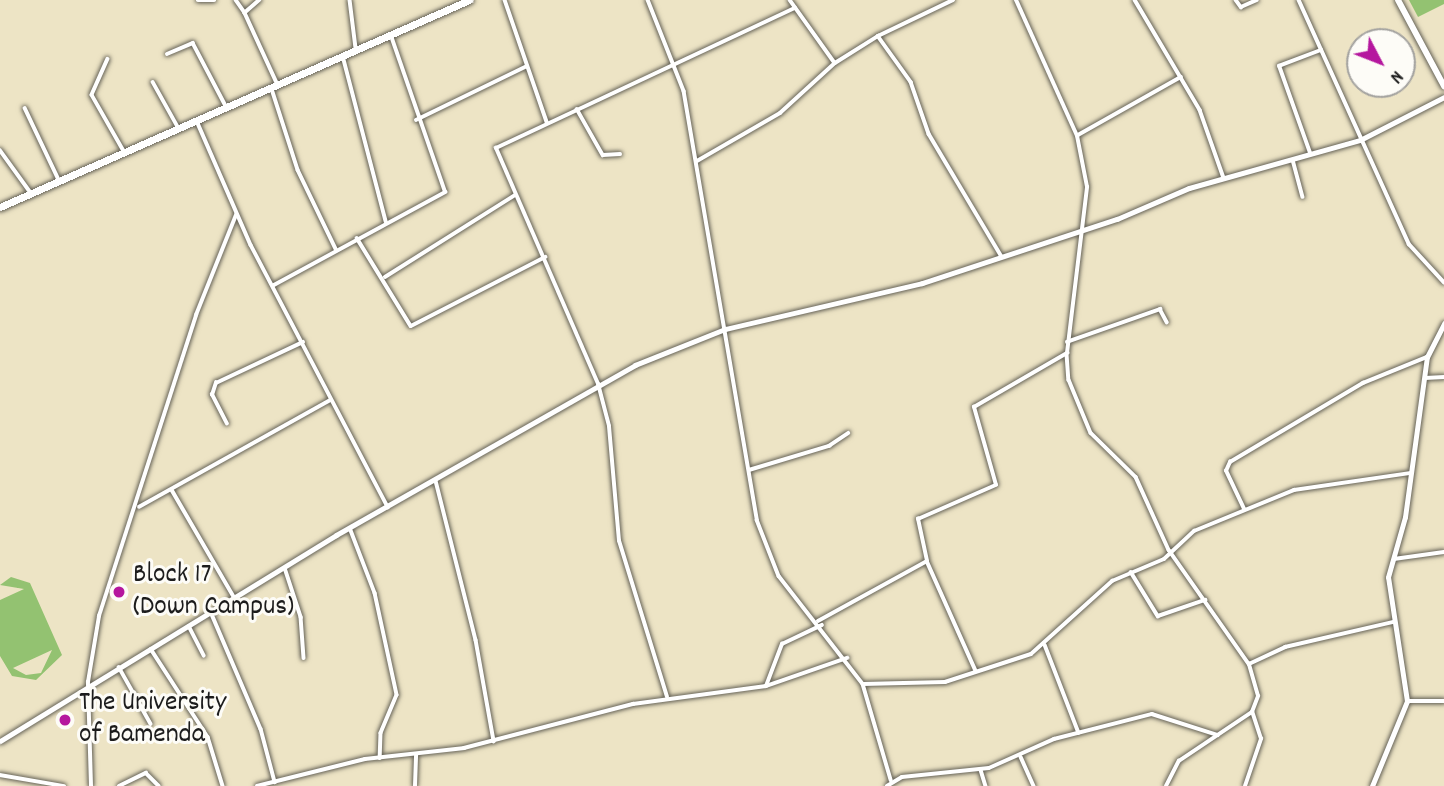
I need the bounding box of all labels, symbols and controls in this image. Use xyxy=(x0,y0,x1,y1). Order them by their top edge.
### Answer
north arrow xyxy=(1346,28,1416,98)
text: N xyxy=(1382,64,1409,89)
place label: Block 17 (Down Campus) xyxy=(133,559,294,625)
marker: Block 17 (Down Campus) xyxy=(111,584,127,600)
place label: The University of Bamenda xyxy=(79,687,226,753)
marker: The University of Bamenda xyxy=(57,712,73,728)

